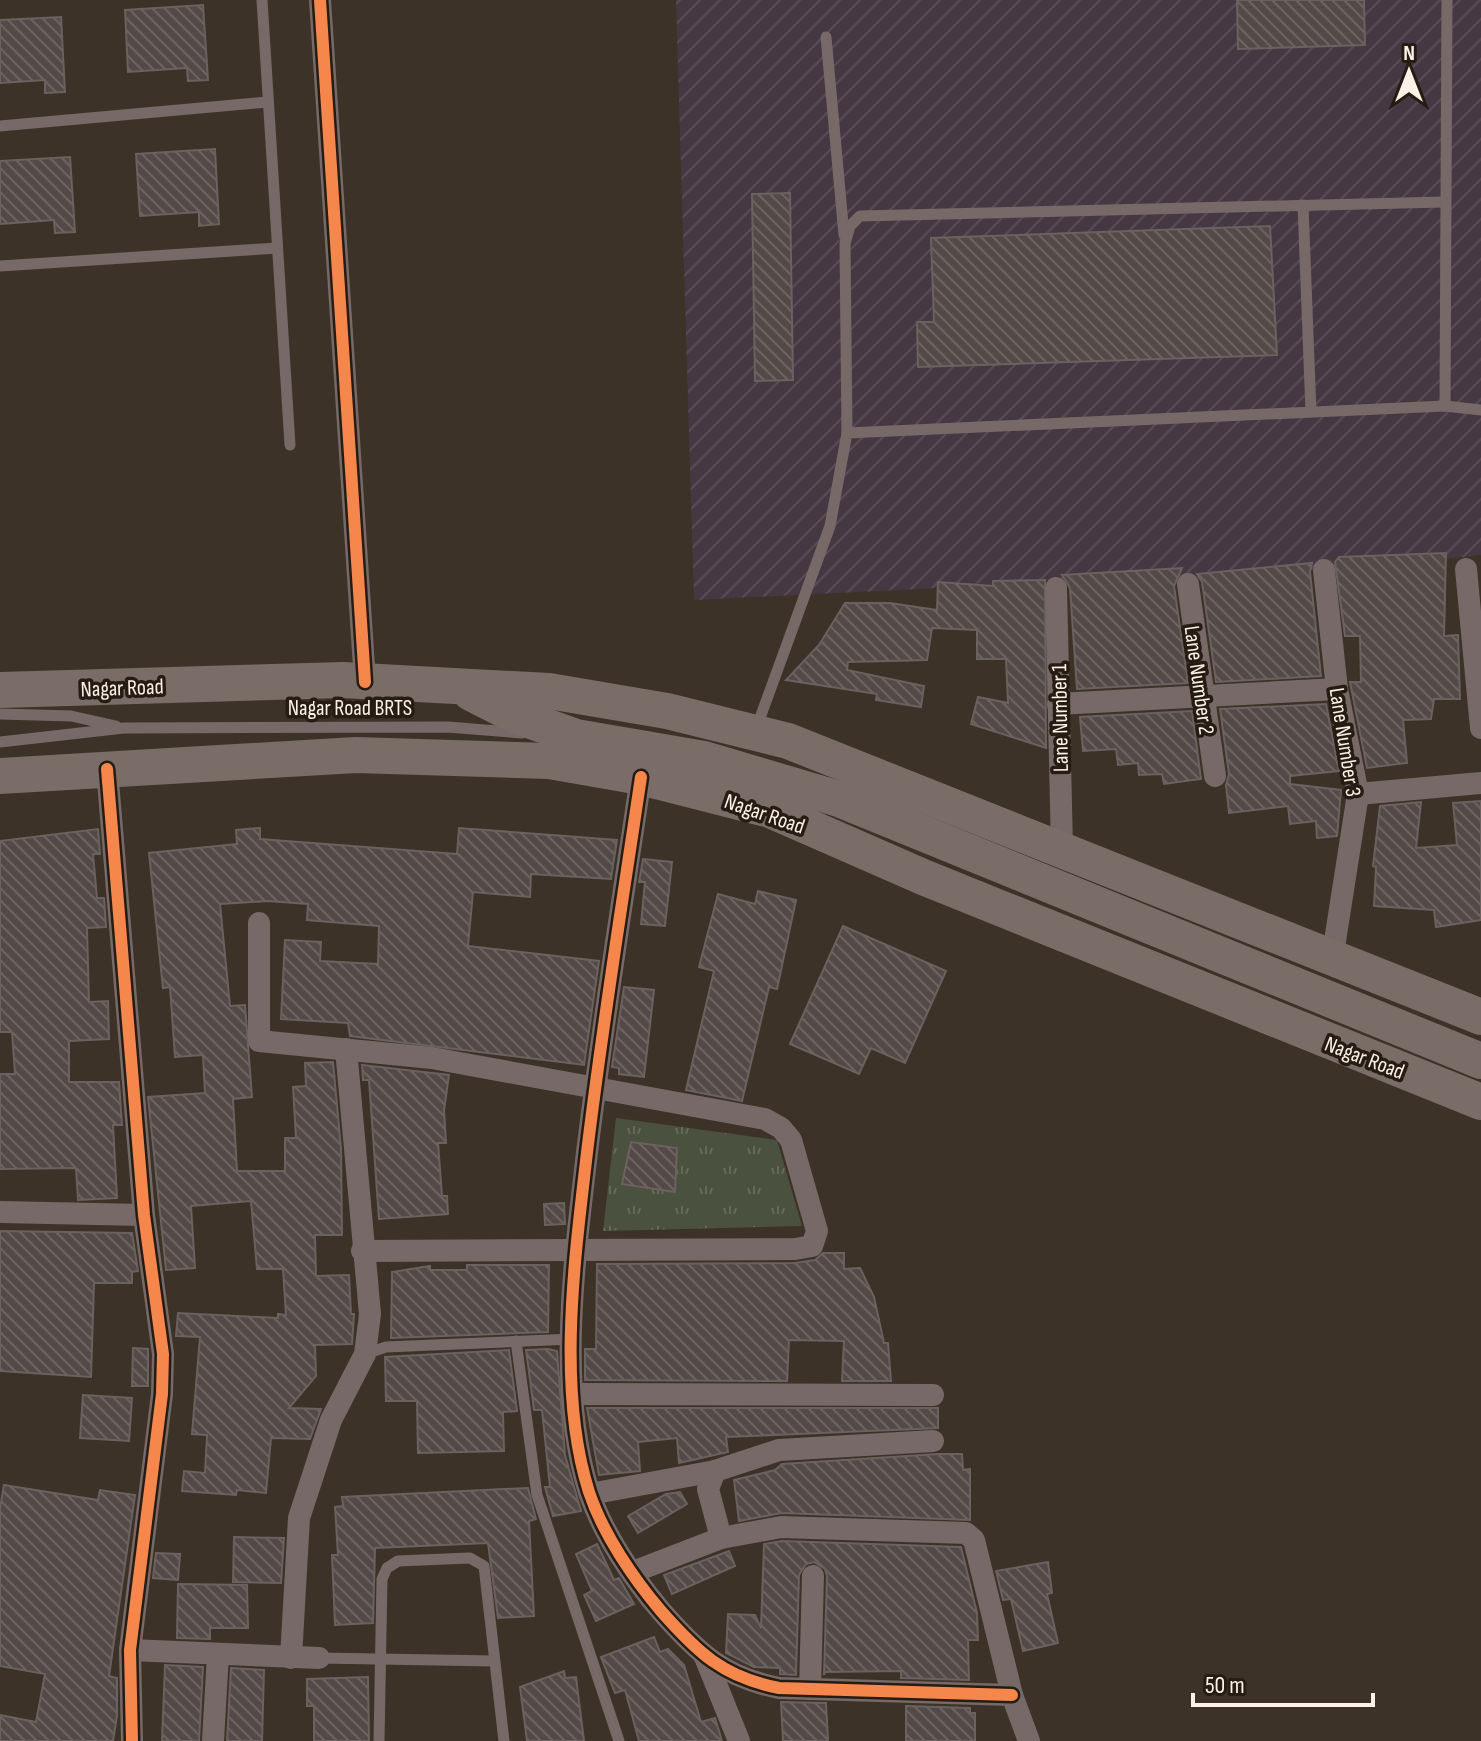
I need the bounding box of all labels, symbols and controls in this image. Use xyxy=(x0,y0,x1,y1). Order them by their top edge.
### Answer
north arrow xyxy=(1369,32,1449,112)
text: N xyxy=(1403,40,1415,67)
street label: Lane Number 2 xyxy=(1178,624,1220,736)
street label: Lane Number 1 xyxy=(1046,663,1075,772)
street label: Nagar Road xyxy=(80,674,164,703)
street label: Lane Number 3 xyxy=(1323,686,1366,799)
street label: Nagar Road BRTS xyxy=(288,695,412,722)
street label: Nagar Road xyxy=(721,788,808,841)
street label: Nagar Road xyxy=(1321,1031,1408,1086)
scale bar xyxy=(1193,1657,1373,1707)
text: 50 m xyxy=(1205,1671,1245,1700)

